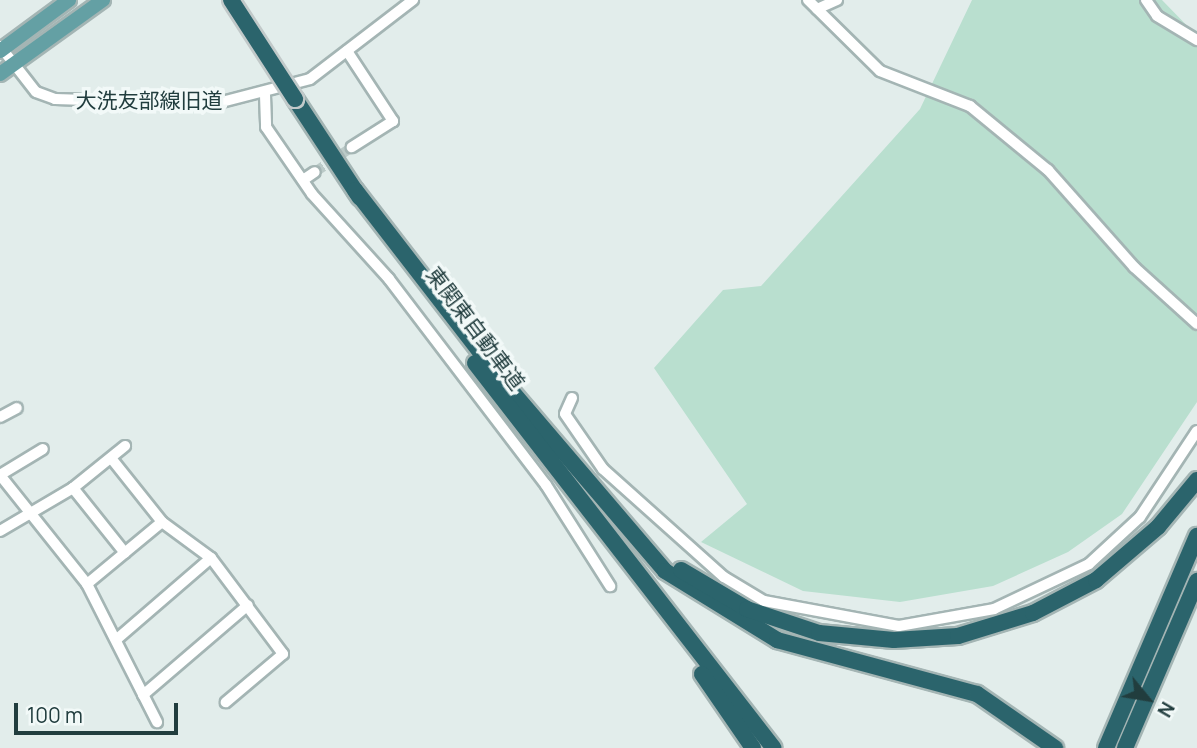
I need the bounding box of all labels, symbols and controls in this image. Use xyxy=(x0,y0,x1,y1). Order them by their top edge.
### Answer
street label: 大洗友部線旧道 xyxy=(76,87,222,113)
street label: 東関東自動車道 xyxy=(422,262,530,394)
north arrow xyxy=(1113,664,1183,734)
scale bar xyxy=(18,688,182,732)
text: N xyxy=(1152,697,1181,722)
text: 100 m xyxy=(27,701,83,729)

